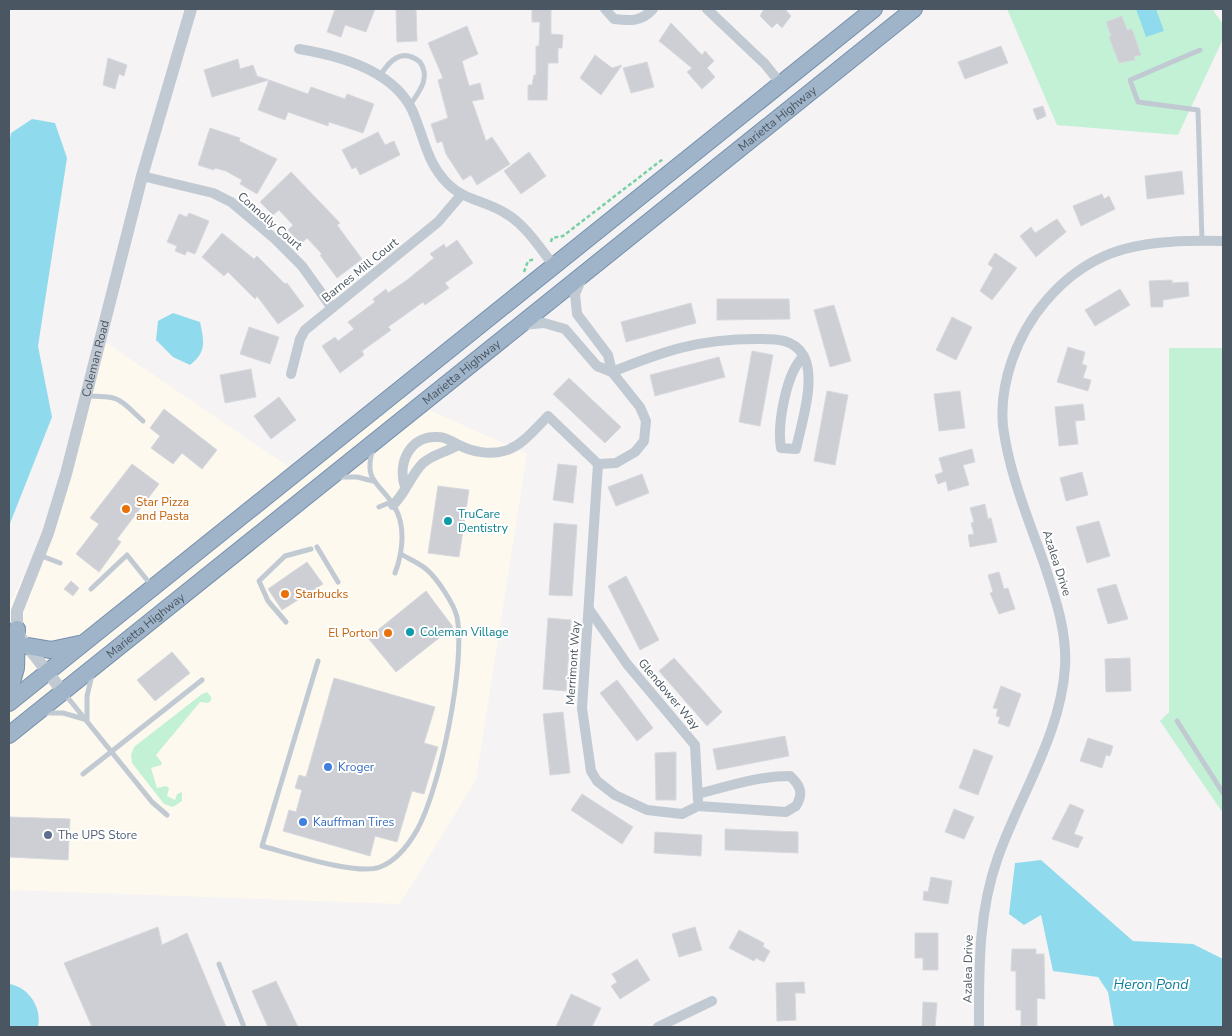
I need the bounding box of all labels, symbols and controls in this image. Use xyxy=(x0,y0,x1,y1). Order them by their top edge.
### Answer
street label: Marietta Highway xyxy=(735,82,820,155)
street label: Connolly Court xyxy=(234,188,306,254)
street label: Barnes Mill Court xyxy=(318,234,402,306)
street label: Coleman Road xyxy=(78,318,113,399)
street label: Marietta Highway xyxy=(419,335,505,408)
place label: Star Pizza and Pasta xyxy=(136,494,189,524)
marker: Star Pizza and Pasta xyxy=(120,503,132,515)
place label: TruCare Dentistry xyxy=(458,506,509,536)
marker: TruCare Dentistry xyxy=(442,515,454,527)
street label: Azalea Drive xyxy=(1039,528,1075,598)
place label: Starbucks xyxy=(295,586,348,602)
marker: Starbucks xyxy=(279,588,291,600)
street label: Marietta Highway xyxy=(103,589,189,662)
street label: Merrimont Way xyxy=(562,620,584,705)
place label: Coleman Village xyxy=(420,624,509,640)
place label: El Porton xyxy=(328,625,378,641)
marker: Coleman Village xyxy=(404,626,416,638)
marker: El Porton xyxy=(382,627,394,639)
street label: Glendower Way xyxy=(635,655,704,733)
place label: Kroger xyxy=(338,759,375,775)
marker: Kroger xyxy=(322,761,334,773)
place label: Kauffman Tires xyxy=(313,814,395,830)
marker: Kauffman Tires xyxy=(297,816,309,828)
place label: The UPS Store xyxy=(58,827,137,843)
marker: The UPS Store xyxy=(42,829,54,841)
street label: Azalea Drive xyxy=(959,935,977,1003)
water label: Heron Pond xyxy=(1114,975,1189,994)

